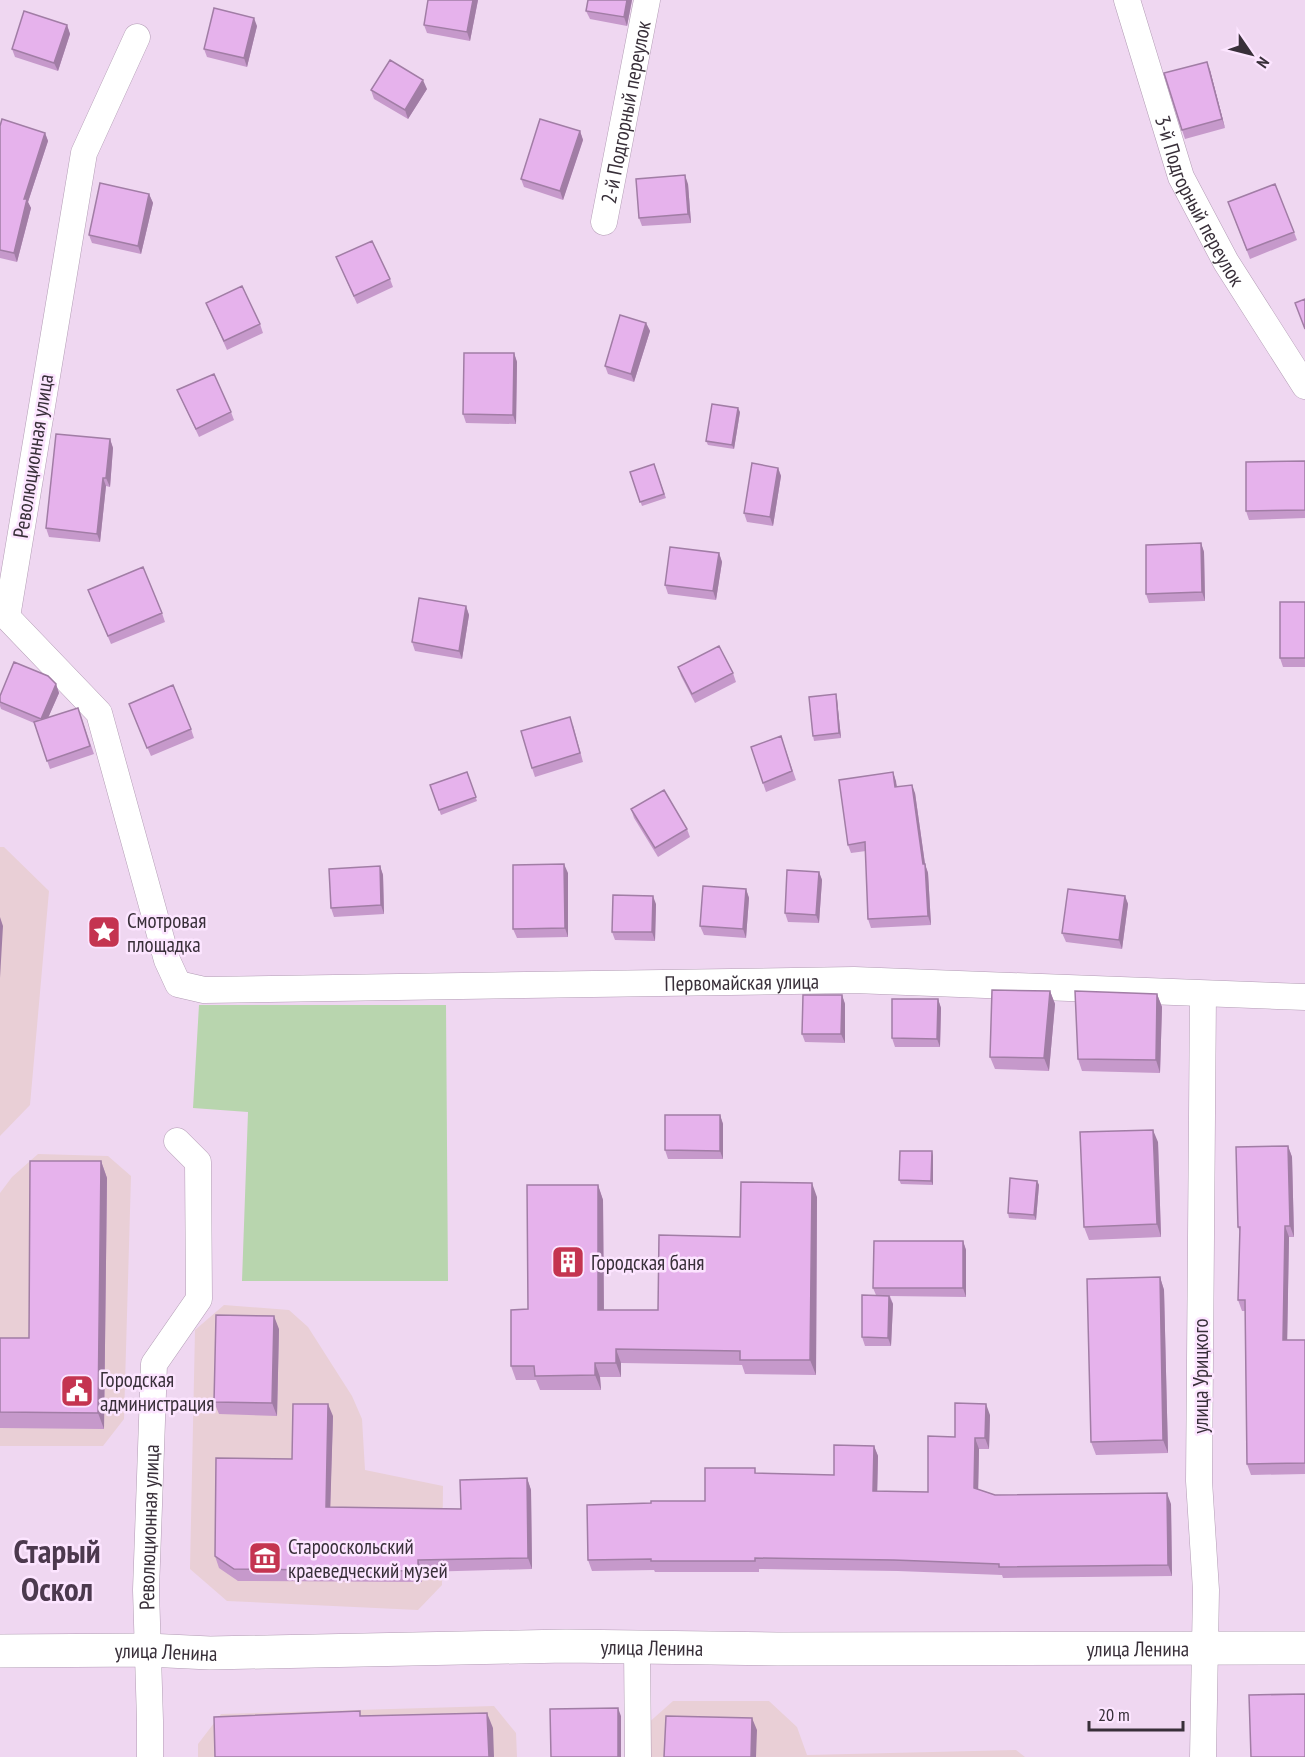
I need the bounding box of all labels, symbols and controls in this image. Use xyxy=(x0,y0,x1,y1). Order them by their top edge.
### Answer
street label: 2-й Подгорный переулок xyxy=(594,18,656,206)
north arrow xyxy=(1221,24,1281,84)
text: N xyxy=(1253,53,1274,72)
street label: 3-й Подгорный переулок xyxy=(1149,112,1251,291)
street label: Революционная улица xyxy=(7,372,59,540)
place label: Смотровая площадка xyxy=(127,907,206,958)
place icon: Смотровая площадка xyxy=(86,914,122,950)
street label: Первомайская улица xyxy=(664,967,819,996)
building icon: Городская баня xyxy=(550,1244,586,1280)
place label: Городская баня xyxy=(591,1249,704,1276)
street label: улица Урицкого xyxy=(1187,1318,1214,1434)
place label: Городская администрация xyxy=(100,1366,214,1417)
public building icon: Городская администрация xyxy=(59,1373,95,1409)
street label: Революционная улица xyxy=(132,1444,165,1610)
district label: Старый Оскол xyxy=(13,1529,101,1610)
place label: Старооскольский краеведческий музей xyxy=(288,1533,448,1584)
museum icon: Старооскольский краеведческий музей xyxy=(247,1540,283,1576)
street label: улица Ленина xyxy=(600,1633,703,1661)
street label: улица Ленина xyxy=(1086,1635,1189,1662)
street label: улица Ленина xyxy=(115,1636,218,1667)
scale bar xyxy=(1089,1694,1184,1732)
text: 20 m xyxy=(1098,1703,1130,1726)

